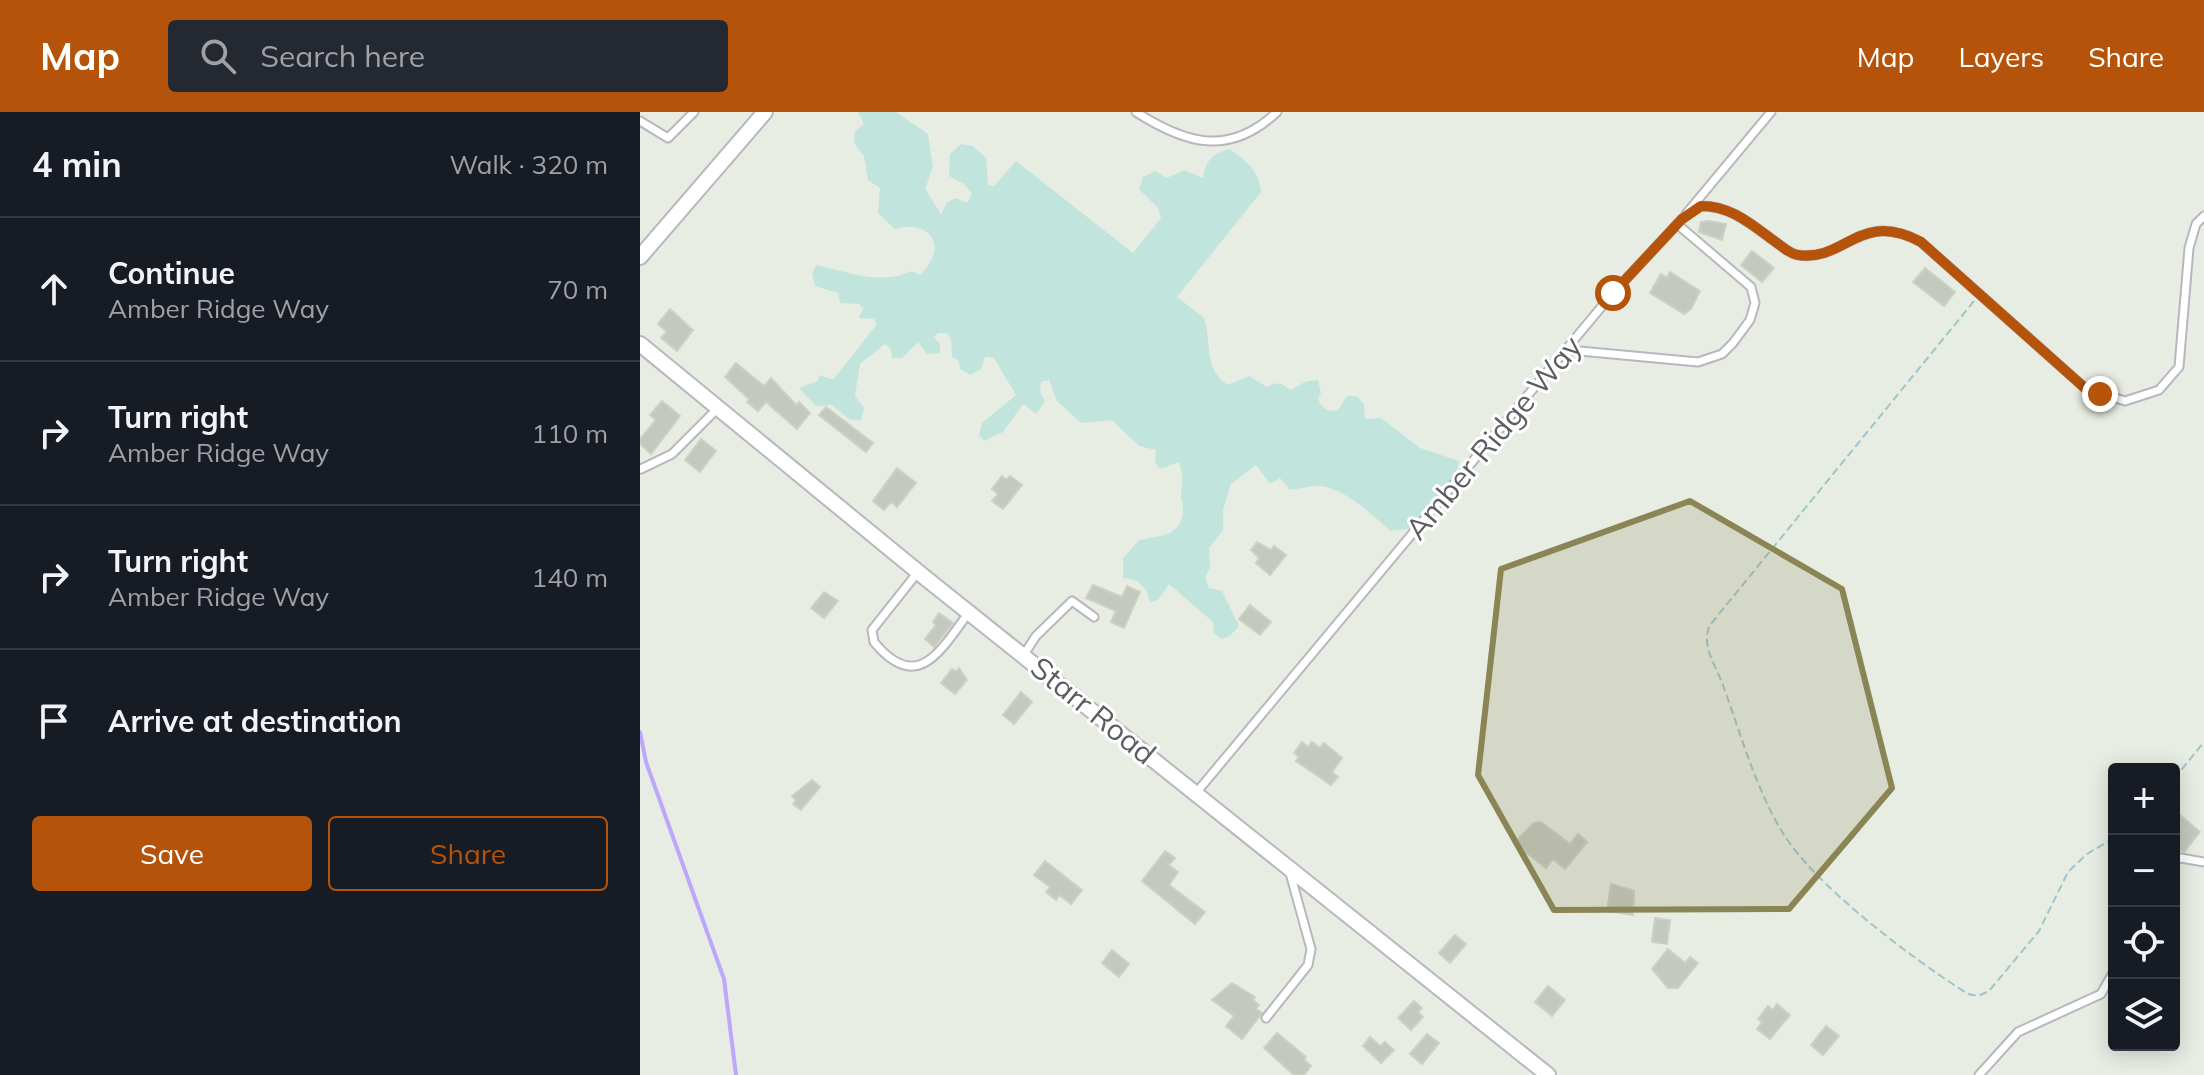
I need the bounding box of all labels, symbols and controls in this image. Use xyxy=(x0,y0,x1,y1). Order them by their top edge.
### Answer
search box xyxy=(168,20,728,92)
text: Map xyxy=(40,32,120,80)
icon: search xyxy=(196,34,240,78)
text: Search here xyxy=(260,37,425,75)
text: Map xyxy=(1857,39,1914,74)
text: Layers xyxy=(1958,39,2044,74)
text: Share xyxy=(2088,39,2164,74)
text: 4 min xyxy=(32,143,122,186)
text: Walk · 320 m xyxy=(449,148,608,181)
text: Continue xyxy=(108,254,235,292)
icon: ahead xyxy=(32,267,76,311)
text: 70 m xyxy=(547,273,608,306)
route start xyxy=(1595,275,1631,311)
text: Amber Ridge Way xyxy=(108,292,329,325)
street label: Amber Ridge Way xyxy=(1397,327,1590,547)
route end xyxy=(2082,376,2118,412)
text: Turn right xyxy=(108,398,248,436)
icon: right xyxy=(32,411,76,455)
text: 110 m xyxy=(532,417,608,450)
text: Amber Ridge Way xyxy=(108,436,329,469)
text: Turn right xyxy=(108,542,248,580)
icon: right xyxy=(32,555,76,599)
text: 140 m xyxy=(532,561,608,594)
text: Amber Ridge Way xyxy=(108,580,329,613)
street label: Starr Road xyxy=(1023,648,1164,772)
icon: arrive xyxy=(32,699,76,743)
text: Arrive at destination xyxy=(108,702,402,740)
map controls xyxy=(2108,763,2180,1051)
button: + xyxy=(2108,763,2180,835)
button: Save xyxy=(32,816,312,891)
button: Share xyxy=(328,816,608,891)
button: − xyxy=(2108,835,2180,907)
button: locate xyxy=(2108,907,2180,979)
button: layers xyxy=(2108,979,2180,1051)

